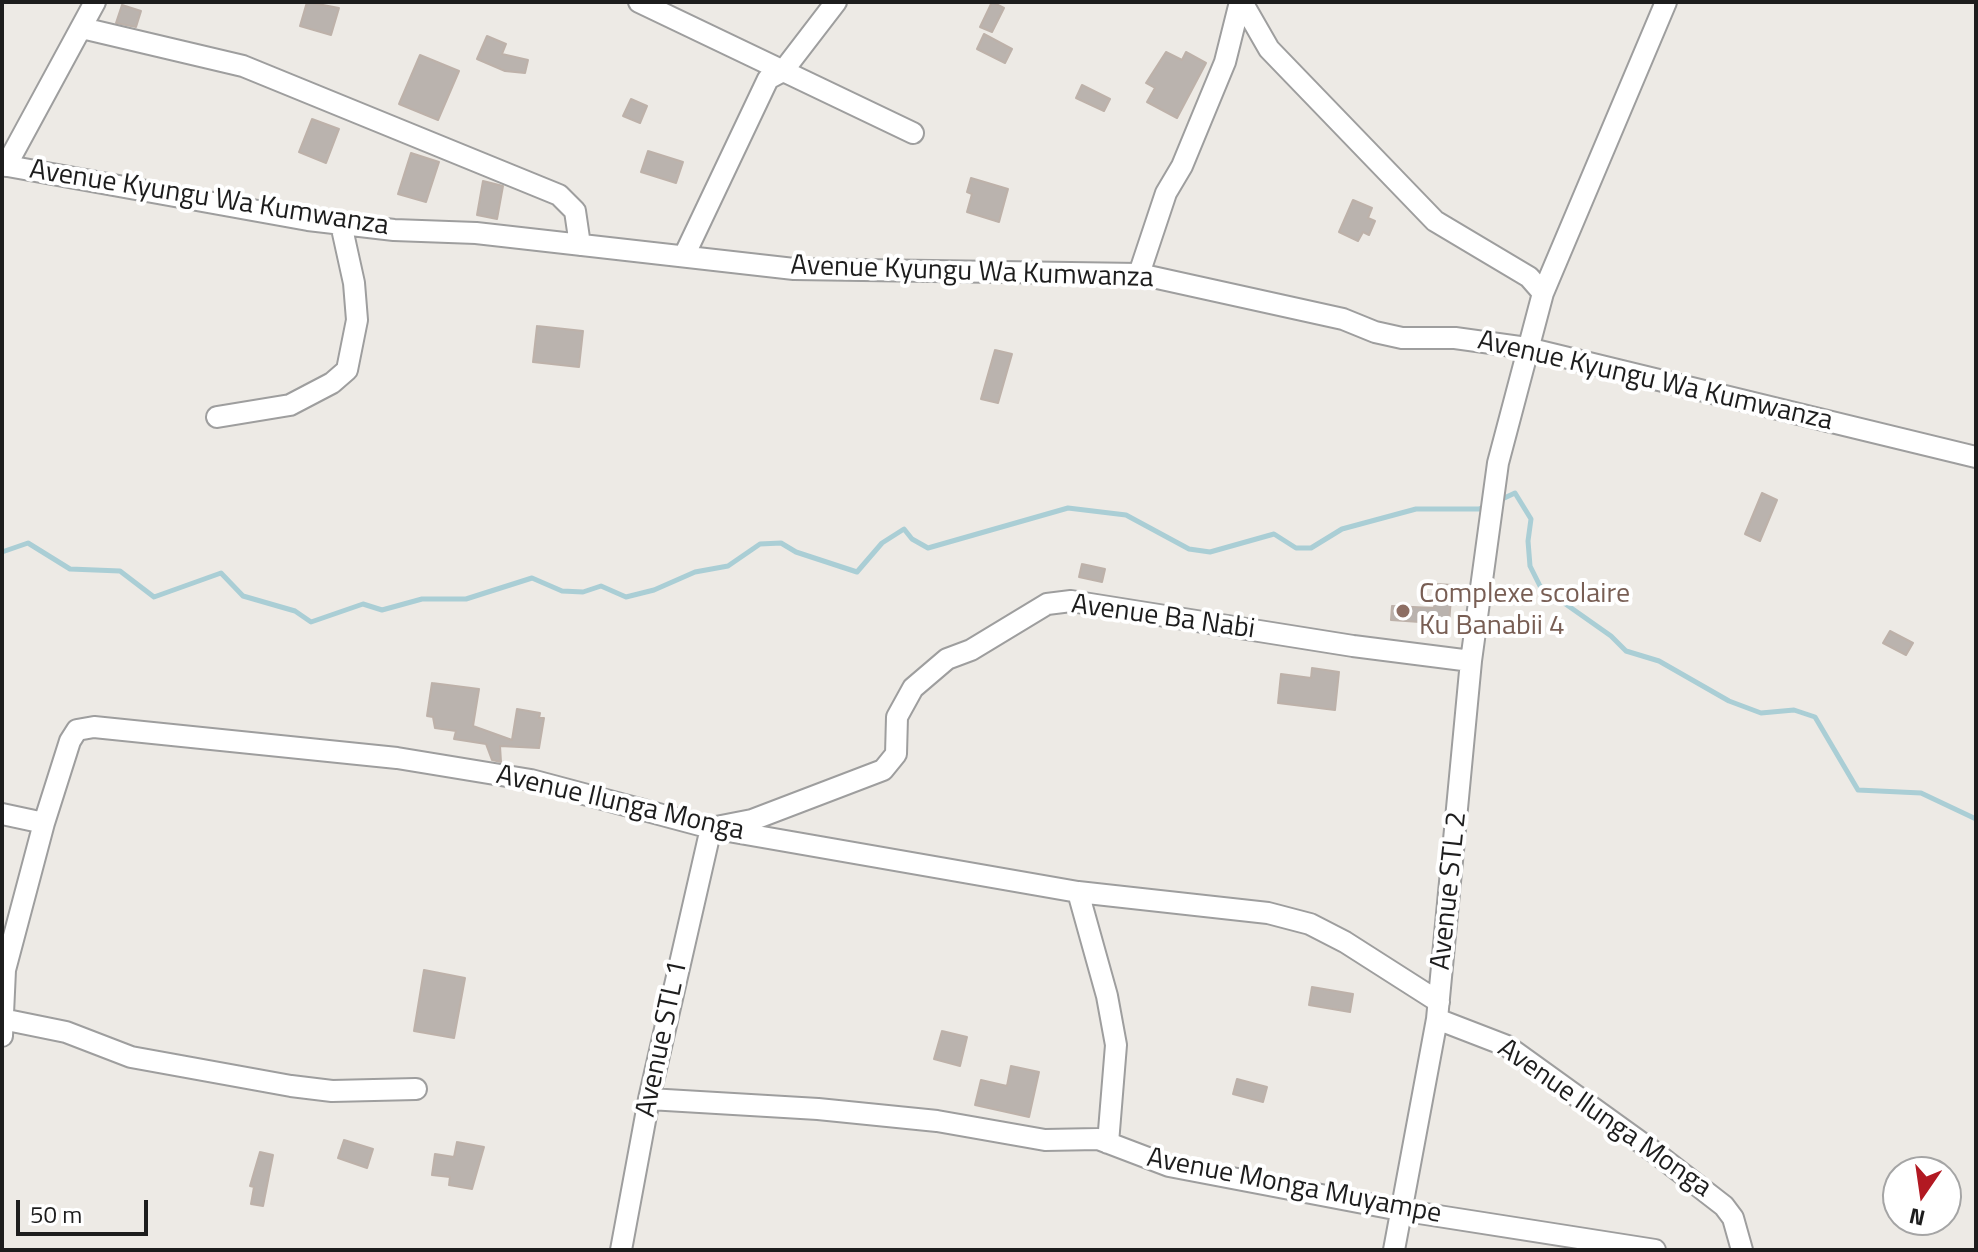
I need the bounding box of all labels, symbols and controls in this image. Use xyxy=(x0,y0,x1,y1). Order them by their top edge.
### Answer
street label: Avenue Kyungu Wa Kumwanza xyxy=(27,154,391,244)
street label: Avenue Kyungu Wa Kumwanza xyxy=(790,250,1154,296)
street label: Avenue Kyungu Wa Kumwanza xyxy=(1474,325,1836,439)
place label: Complexe scolaire Ku Banabii 4 xyxy=(1419,578,1630,644)
street label: Avenue Ba Nabi xyxy=(1069,588,1257,648)
marker: Complexe scolaire Ku Banabii 4 xyxy=(1394,602,1412,620)
street label: Avenue Ilunga Monga xyxy=(493,759,747,849)
street label: Avenue STL 2 xyxy=(1425,810,1475,972)
street label: Avenue STL 1 xyxy=(630,958,696,1120)
street label: Avenue Ilunga Monga xyxy=(1491,1033,1717,1205)
street label: Avenue Monga Muyampe xyxy=(1144,1142,1444,1232)
north arrow xyxy=(1882,1156,1962,1236)
scale bar xyxy=(20,1184,152,1234)
text: 50 m xyxy=(30,1196,82,1232)
text: N xyxy=(1906,1199,1928,1236)

